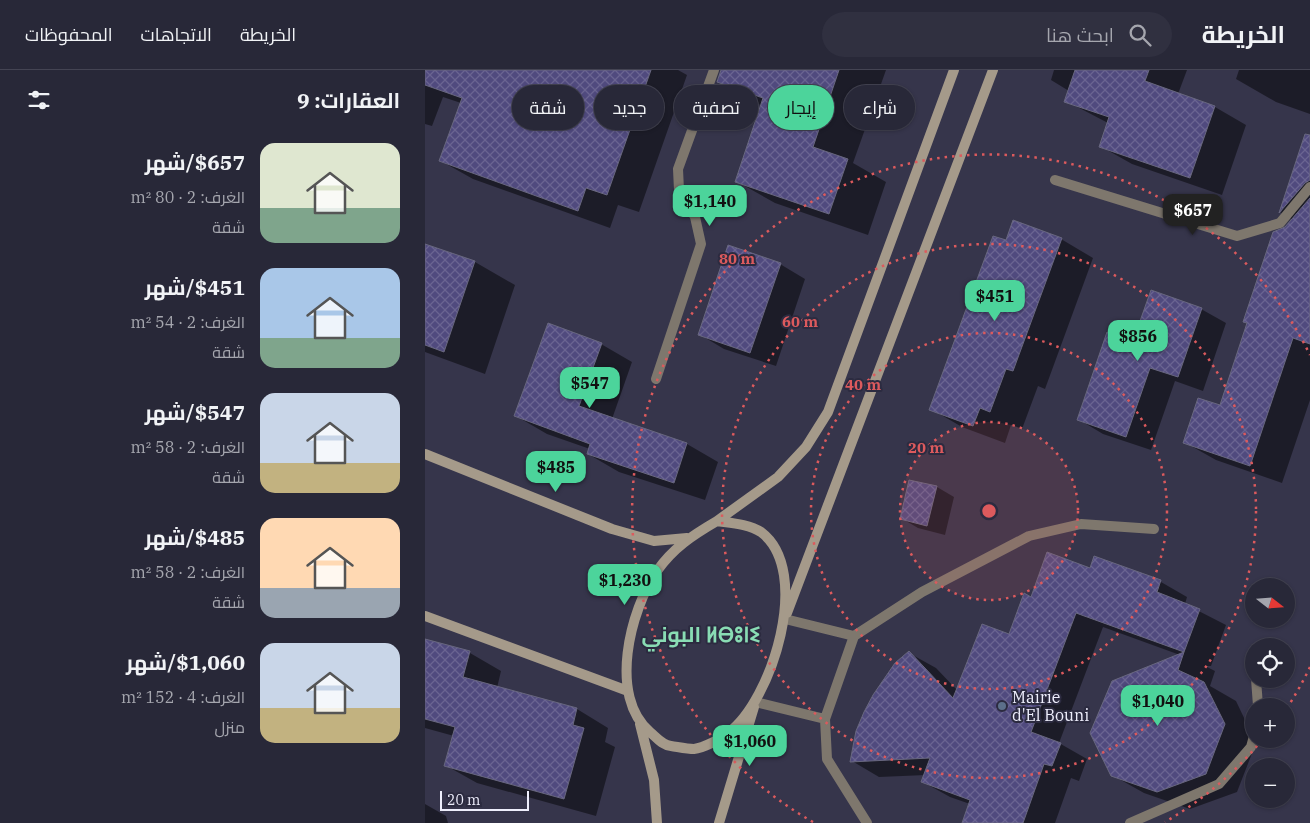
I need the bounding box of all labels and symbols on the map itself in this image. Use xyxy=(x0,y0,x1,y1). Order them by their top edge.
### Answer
pin: $1,140 xyxy=(669,184,751,227)
pin: $657 xyxy=(1163,194,1223,236)
text: 80 m xyxy=(719,249,755,268)
pin: $451 xyxy=(965,280,1025,322)
text: 60 m xyxy=(782,312,818,331)
pin: $856 xyxy=(1108,320,1168,362)
pin: $547 xyxy=(560,366,620,409)
text: 40 m xyxy=(845,375,881,394)
text: 20 m xyxy=(908,438,944,457)
pin: $485 xyxy=(526,450,586,493)
centre of rings xyxy=(980,502,998,520)
pin: $1,230 xyxy=(584,564,666,606)
north arrow xyxy=(1245,578,1295,628)
district label: البوني ⵍⴱⵓⵏⵉ xyxy=(641,620,761,652)
pin: $1,040 xyxy=(1117,684,1199,727)
place label: Mairie d'El Bouni xyxy=(1012,687,1089,725)
marker: Mairie d'El Bouni xyxy=(996,700,1008,712)
pin: $1,060 xyxy=(709,724,791,767)
scale bar xyxy=(440,788,529,811)

